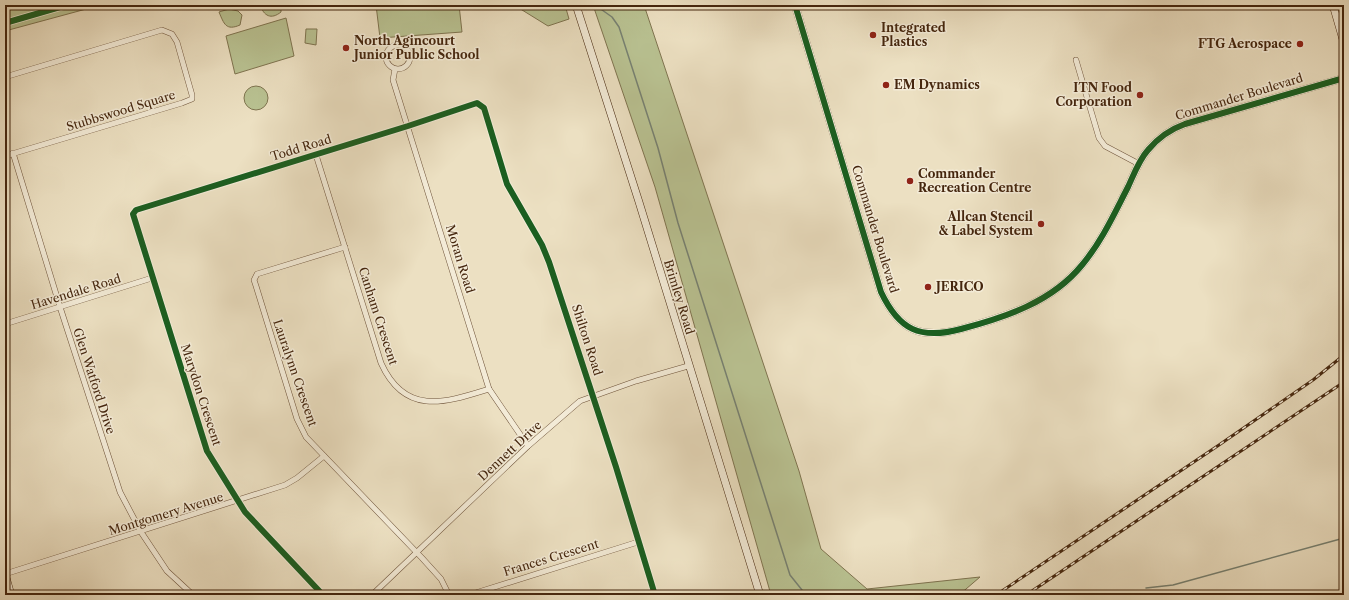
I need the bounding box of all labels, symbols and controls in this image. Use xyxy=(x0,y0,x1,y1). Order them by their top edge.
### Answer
place label: Integrated Plastics xyxy=(881,20,946,49)
marker: Integrated Plastics xyxy=(868,30,878,40)
place label: North Agincourt Junior Public School xyxy=(352,33,480,62)
place label: FTG Aerospace xyxy=(1198,36,1292,51)
marker: FTG Aerospace xyxy=(1295,39,1305,49)
marker: North Agincourt Junior Public School xyxy=(341,43,351,53)
street label: Commander Boulevard xyxy=(1173,70,1305,123)
place label: EM Dynamics xyxy=(894,77,980,92)
marker: EM Dynamics xyxy=(881,80,891,90)
place label: ITN Food Corporation xyxy=(1056,80,1133,109)
street label: Stubbswood Square xyxy=(65,87,177,134)
marker: ITN Food Corporation xyxy=(1135,90,1145,100)
street label: Todd Road xyxy=(269,131,334,164)
street label: Commander Boulevard xyxy=(849,163,902,295)
place label: Commander Recreation Centre xyxy=(918,166,1032,195)
marker: Commander Recreation Centre xyxy=(905,176,915,186)
place label: Allcan Stencil & Label System xyxy=(938,209,1033,238)
marker: Allcan Stencil & Label System xyxy=(1036,219,1046,229)
street label: Moran Road xyxy=(443,223,478,296)
street label: Brimley Road xyxy=(661,258,698,337)
street label: Canham Crescent xyxy=(356,265,402,367)
street label: Havendale Road xyxy=(29,270,123,312)
place label: JERICO xyxy=(934,279,984,294)
marker: JERICO xyxy=(923,282,933,292)
street label: Shilton Road xyxy=(569,302,606,378)
street label: Lauralynn Crescent xyxy=(270,317,321,429)
street label: Glen Watford Drive xyxy=(70,326,119,436)
street label: Marydon Crescent xyxy=(178,342,225,448)
street label: Dennett Drive xyxy=(475,417,545,484)
street label: Montgomery Avenue xyxy=(107,489,225,538)
street label: Frances Crescent xyxy=(501,536,601,579)

